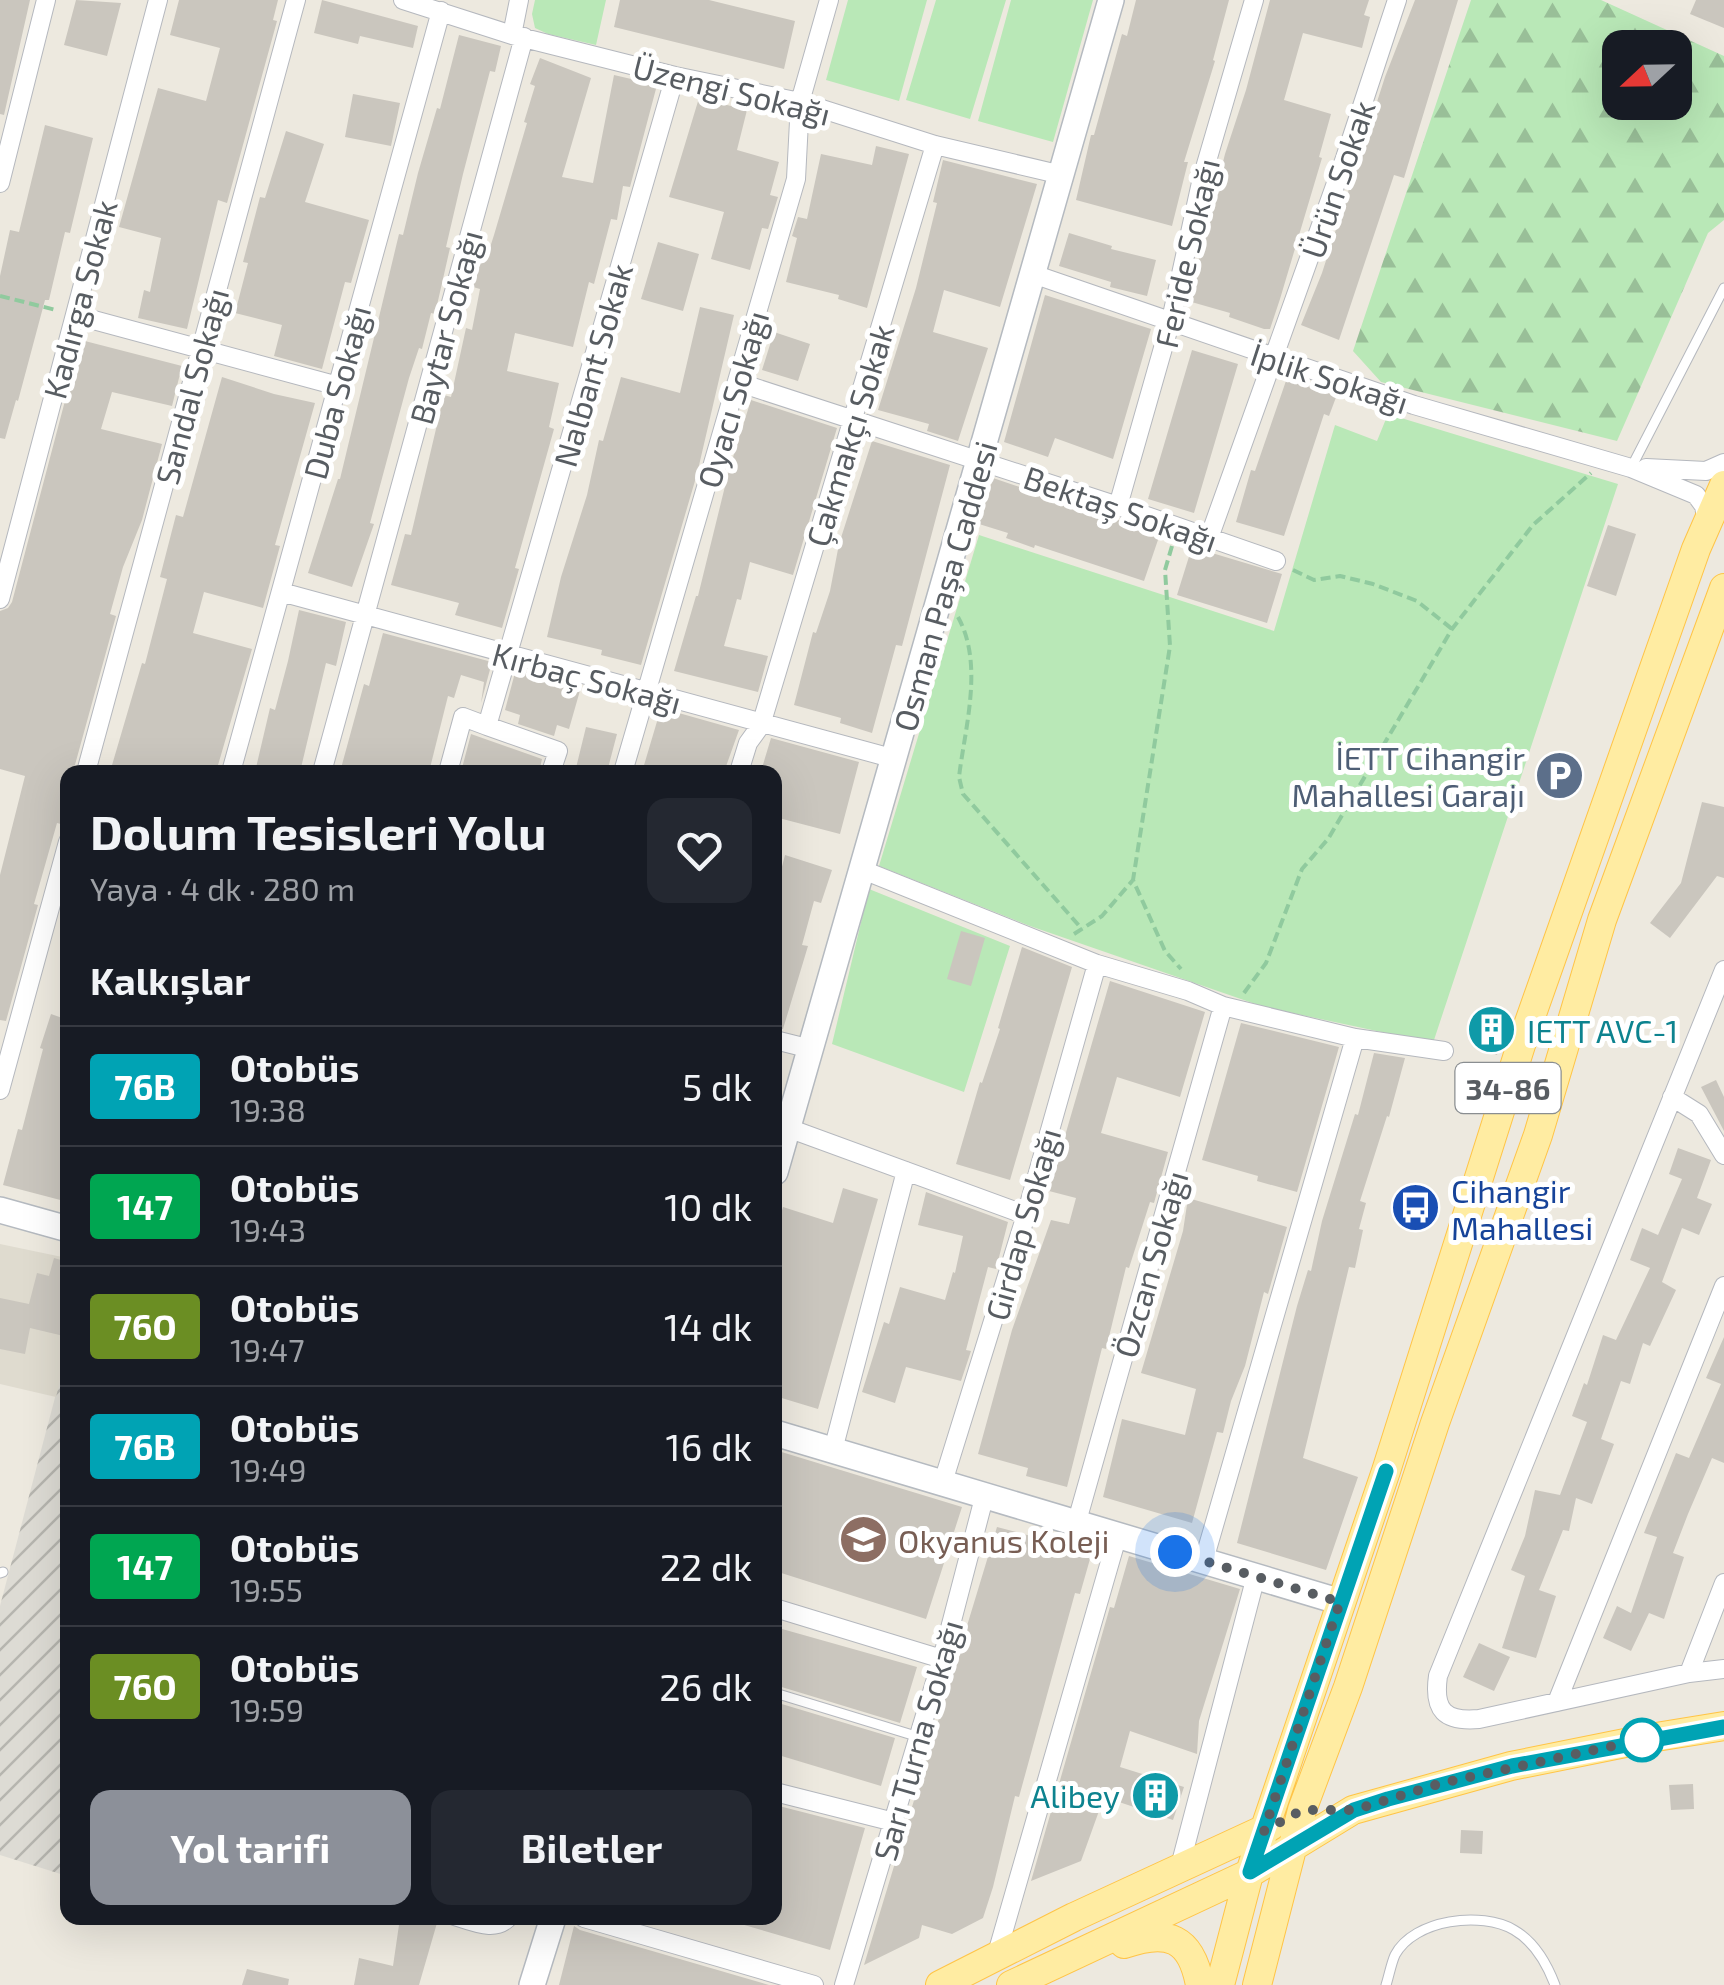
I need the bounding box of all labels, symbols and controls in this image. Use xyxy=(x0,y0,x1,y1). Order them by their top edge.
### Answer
north arrow xyxy=(1602,30,1692,120)
map controls xyxy=(1602,30,1692,120)
street label: Üzengi Sokağı xyxy=(629,46,835,132)
street label: Ürün Sokak xyxy=(1292,95,1382,263)
street label: Feride Sokağı xyxy=(1146,155,1226,351)
street label: Kadırga Sokak xyxy=(34,195,124,403)
street label: Baytar Sokağı xyxy=(401,226,489,428)
street label: Nalbant Sokak xyxy=(545,259,639,471)
street label: Sandal Sokağı xyxy=(147,284,235,488)
street label: Duba Sokağı xyxy=(295,301,377,483)
street label: Oyacı Sokağı xyxy=(689,306,775,492)
street label: Çakmakçı Sokak xyxy=(797,319,903,551)
street label: İplik Sokağı xyxy=(1246,334,1414,420)
street label: Osman Paşa Caddesi xyxy=(884,437,1006,736)
street label: Bektaş Sokağı xyxy=(1019,457,1223,561)
street label: Kırbaç Sokağı xyxy=(488,634,686,722)
place label: İETT Cihangir Mahallesi Garajı xyxy=(1292,738,1525,814)
parking icon: İETT Cihangir Mahallesi Garajı xyxy=(1534,749,1586,801)
button: heart xyxy=(647,798,752,903)
text: Dolum Tesisleri Yolu xyxy=(90,802,546,860)
text: Yaya · 4 dk · 280 m xyxy=(90,869,355,907)
text: Kalkışlar xyxy=(90,957,251,1003)
building icon: IETT AVC-1 xyxy=(1466,1004,1518,1056)
place label: IETT AVC-1 xyxy=(1527,1011,1678,1049)
text: Otobüs xyxy=(230,1044,359,1090)
text: 5 dk xyxy=(682,1063,752,1109)
road number: 34-86 xyxy=(1456,1063,1560,1113)
text: 76B xyxy=(114,1065,176,1107)
text: 19:38 xyxy=(230,1090,306,1128)
street label: Girdap Sokağı xyxy=(976,1124,1068,1324)
text: Otobüs xyxy=(230,1164,359,1210)
street label: Özcan Sokağı xyxy=(1105,1166,1195,1362)
place label: Cihangir Mahallesi xyxy=(1451,1171,1593,1246)
bus stop icon: Cihangir Mahallesi xyxy=(1390,1182,1442,1234)
text: 10 dk xyxy=(664,1183,752,1229)
text: 147 xyxy=(117,1185,173,1227)
text: 19:43 xyxy=(230,1210,306,1248)
text: Otobüs xyxy=(230,1284,359,1330)
text: 14 dk xyxy=(664,1303,752,1349)
text: 76O xyxy=(113,1305,177,1347)
text: 19:47 xyxy=(230,1330,305,1368)
text: Otobüs xyxy=(230,1404,359,1450)
text: 16 dk xyxy=(666,1423,752,1469)
text: 76B xyxy=(114,1425,176,1467)
text: 19:49 xyxy=(230,1450,307,1488)
school or university icon: Okyanus Koleji xyxy=(837,1514,889,1566)
place label: Okyanus Koleji xyxy=(898,1521,1110,1560)
text: Otobüs xyxy=(230,1524,359,1570)
your location xyxy=(1150,1527,1200,1577)
text: 22 dk xyxy=(660,1543,752,1589)
text: 147 xyxy=(117,1545,173,1587)
text: 19:55 xyxy=(230,1570,303,1608)
street label: Sarı Turna Sokağı xyxy=(864,1615,970,1865)
text: Otobüs xyxy=(230,1644,359,1690)
text: 26 dk xyxy=(659,1663,752,1709)
text: 76O xyxy=(113,1665,177,1707)
text: 19:59 xyxy=(230,1690,304,1728)
unlabelled marker xyxy=(1621,1719,1663,1761)
building icon: Alibey xyxy=(1129,1769,1181,1821)
place label: Alibey xyxy=(1030,1776,1120,1814)
button: Yol tarifi xyxy=(90,1790,411,1905)
button: Biletler xyxy=(431,1790,752,1905)

